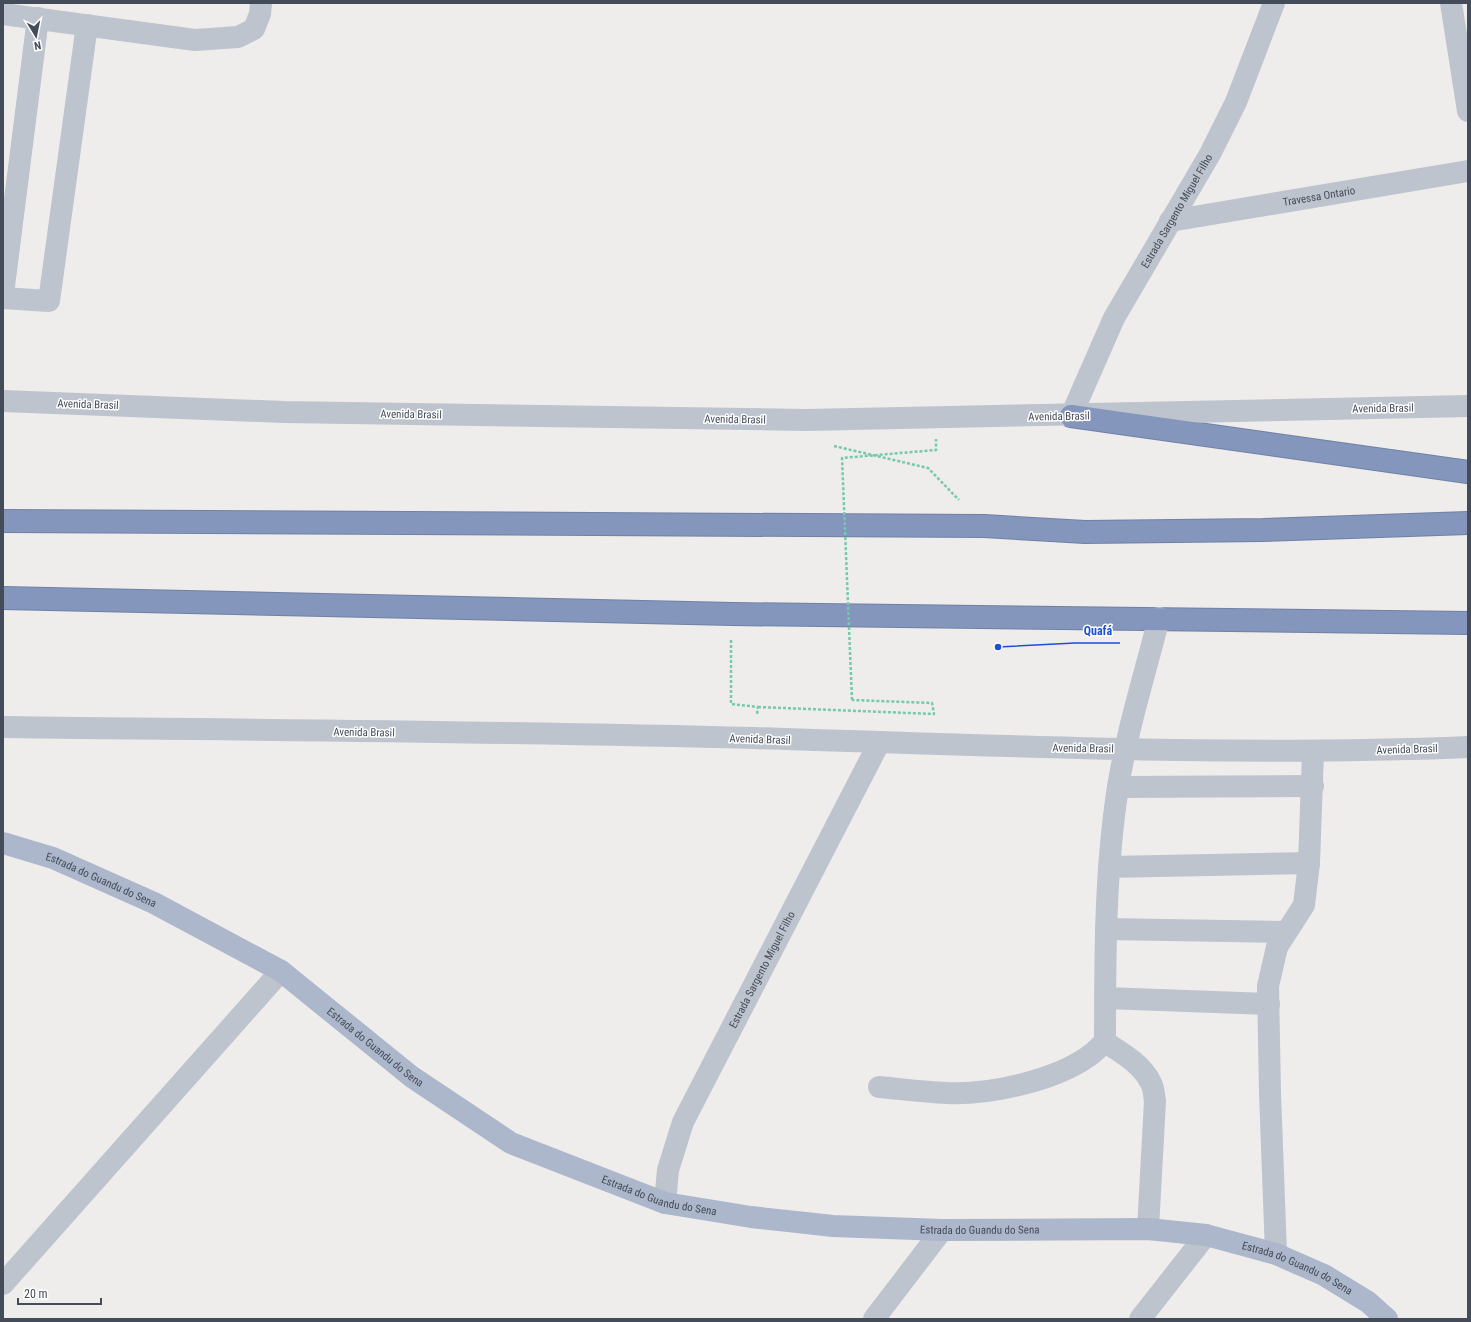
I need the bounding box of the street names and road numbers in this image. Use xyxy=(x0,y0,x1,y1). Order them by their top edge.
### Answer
street label: Estrada Sargento Miguel Filho xyxy=(1139,152,1216,271)
street label: Travessa Ontario xyxy=(1282,184,1357,209)
street label: Avenida Brasil xyxy=(57,397,119,412)
street label: Avenida Brasil xyxy=(1352,401,1414,416)
street label: Avenida Brasil xyxy=(380,407,442,422)
street label: Avenida Brasil xyxy=(1028,409,1090,424)
street label: Avenida Brasil xyxy=(704,412,766,427)
street label: Avenida Brasil xyxy=(333,725,395,740)
street label: Avenida Brasil xyxy=(729,732,791,747)
street label: Avenida Brasil xyxy=(1052,741,1114,756)
street label: Avenida Brasil xyxy=(1376,742,1438,757)
street label: Estrada do Guandu do Sena xyxy=(44,850,158,910)
street label: Estrada Sargento Miguel Filho xyxy=(727,909,798,1031)
street label: Estrada do Guandu do Sena xyxy=(324,1005,426,1090)
street label: Estrada do Guandu do Sena xyxy=(600,1173,718,1218)
street label: Estrada do Guandu do Sena xyxy=(920,1223,1040,1237)
street label: Estrada do Guandu do Sena xyxy=(1240,1239,1355,1298)

